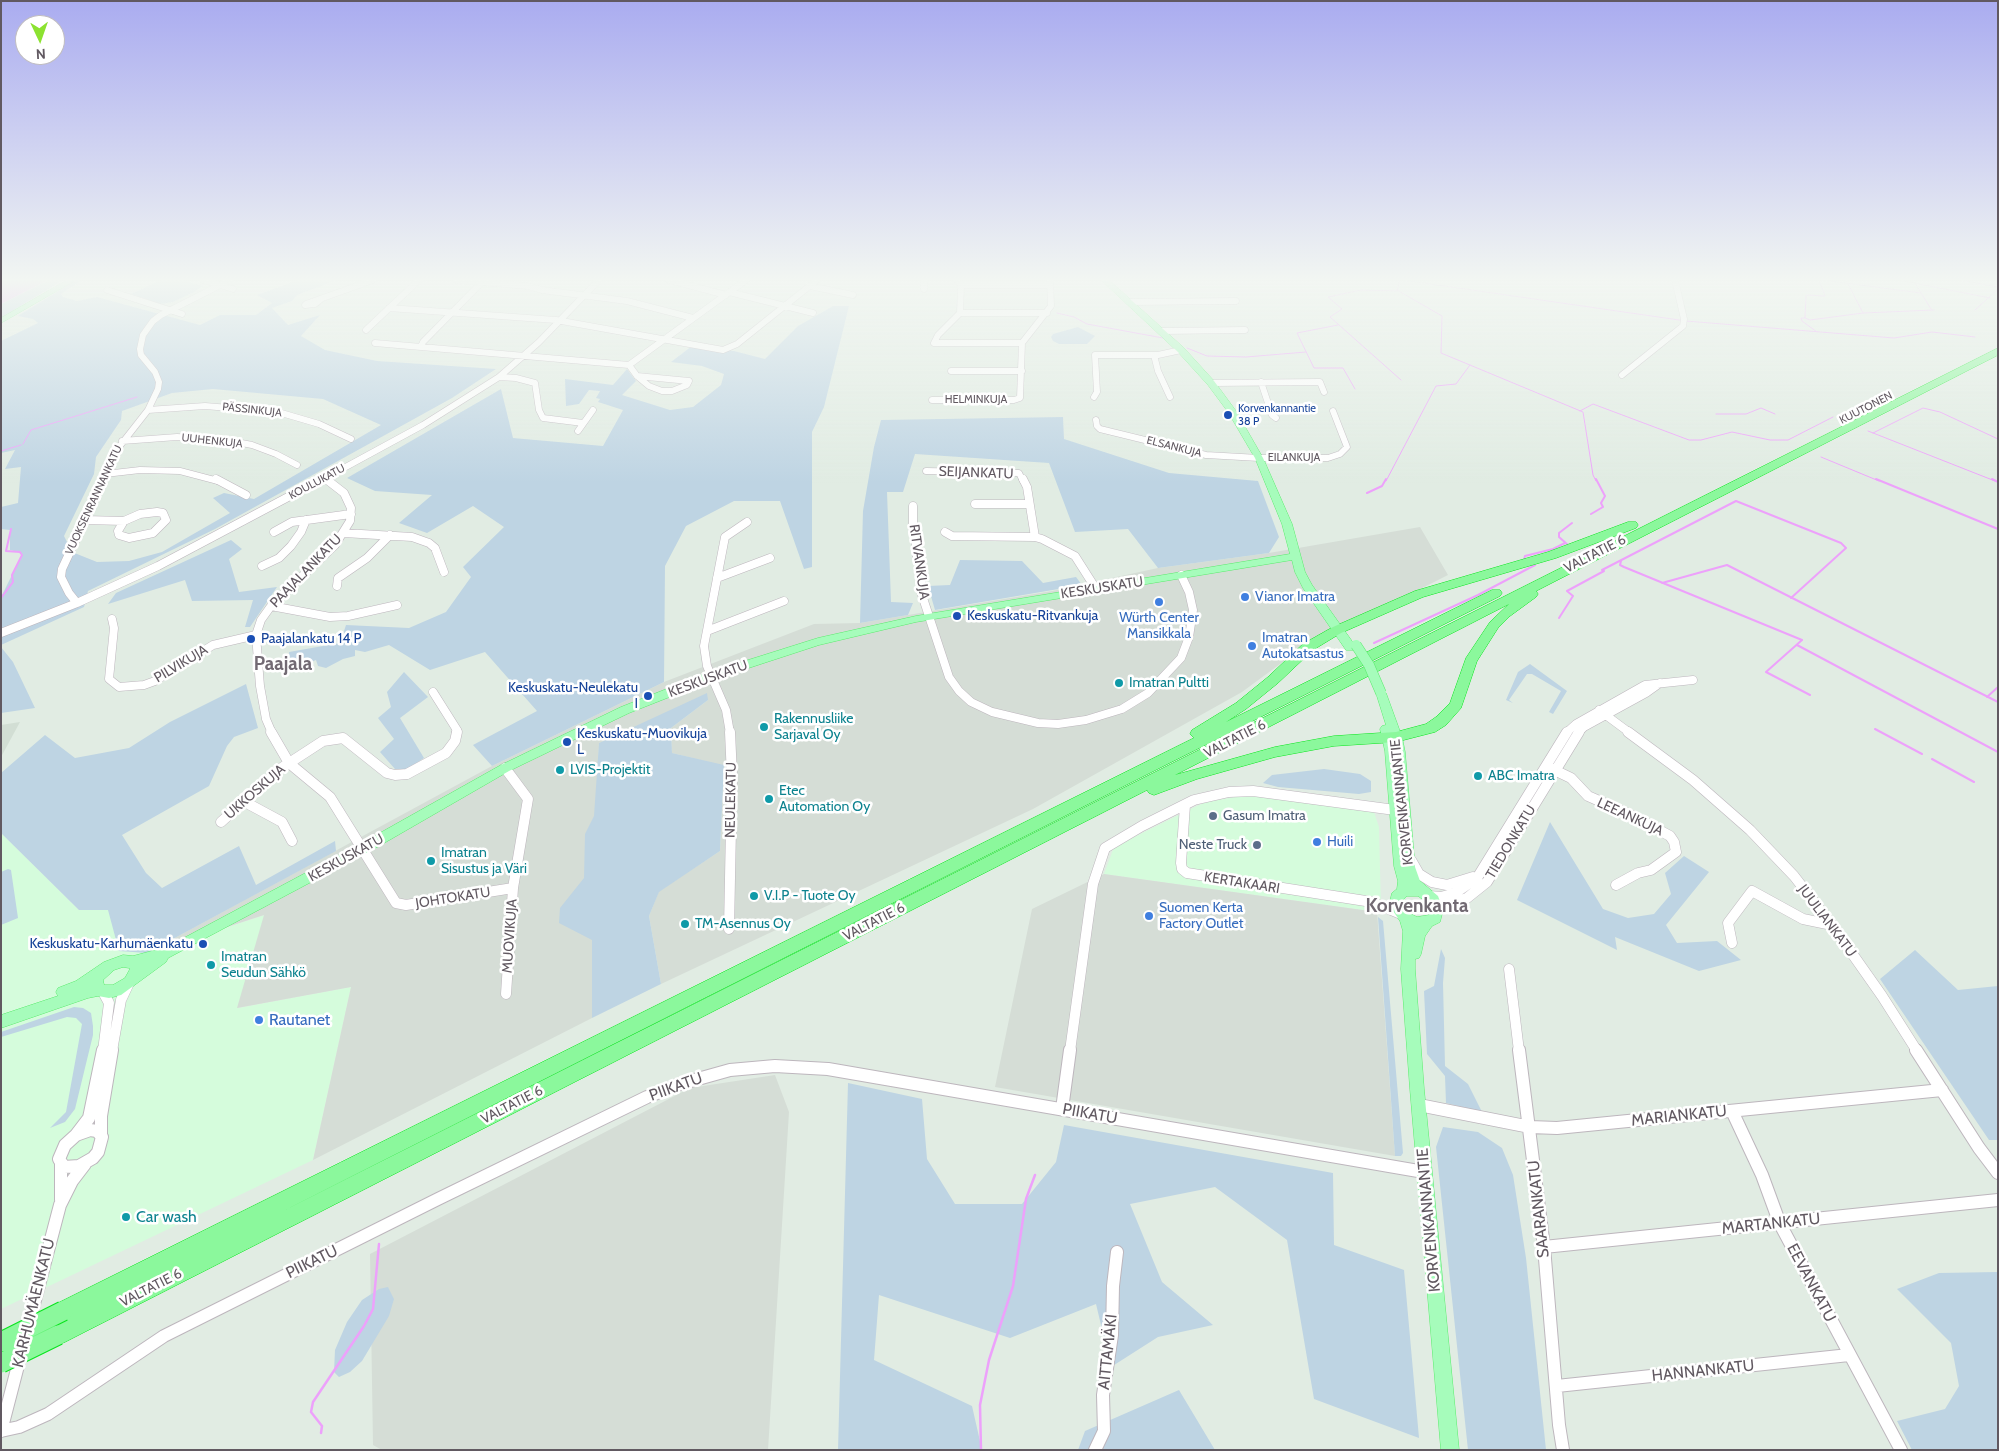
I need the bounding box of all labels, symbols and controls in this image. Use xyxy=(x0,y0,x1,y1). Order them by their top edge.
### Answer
north arrow xyxy=(15,15,65,65)
text: N xyxy=(35,45,46,63)
street label: KUUTONEN xyxy=(1837,389,1895,427)
street label: HELMINKUJA xyxy=(945,393,1007,407)
street label: PÄSSINKUJA xyxy=(222,400,282,420)
place label: Korvenkannantie 38 P xyxy=(1238,402,1316,428)
marker: Korvenkannantie 38 P xyxy=(1222,409,1234,421)
street label: UUHENKUJA xyxy=(181,431,243,451)
street label: ELSANKUJA xyxy=(1145,434,1203,460)
street label: VUOKSENRANNANKATU xyxy=(63,443,125,557)
street label: EILANKUJA xyxy=(1268,451,1320,465)
street label: KOULUKATU xyxy=(287,462,347,502)
street label: SEIJANKATU xyxy=(938,463,1014,483)
street label: RITVANKUJA xyxy=(905,523,933,601)
street label: PAAJALANKATU xyxy=(267,531,345,611)
street label: VALTATIE 6 xyxy=(1561,531,1629,577)
street label: KESKUSKATU xyxy=(1059,573,1145,603)
place label: Vianor Imatra xyxy=(1255,589,1335,605)
marker: Vianor Imatra xyxy=(1239,591,1251,603)
marker: Würth Center Mansikkala xyxy=(1153,596,1165,608)
place label: Keskuskatu-Ritvankuja xyxy=(967,608,1098,624)
marker: Keskuskatu-Ritvankuja xyxy=(951,610,963,622)
place label: Würth Center Mansikkala xyxy=(1119,610,1199,642)
place label: Imatran Autokatsastus xyxy=(1262,630,1344,662)
place label: Paajalankatu 14 P xyxy=(261,631,362,647)
marker: Paajalankatu 14 P xyxy=(245,633,257,645)
marker: Imatran Autokatsastus xyxy=(1246,640,1258,652)
street label: PILVIKUJA xyxy=(151,641,211,687)
district label: Paajala xyxy=(254,653,312,675)
street label: KESKUSKATU xyxy=(666,657,750,701)
place label: Imatran Pultti xyxy=(1129,675,1209,691)
marker: Imatran Pultti xyxy=(1113,677,1125,689)
place label: Keskuskatu-Neulekatu I xyxy=(508,680,638,712)
marker: Keskuskatu-Neulekatu I xyxy=(642,690,654,702)
place label: Rakennusliike Sarjaval Oy xyxy=(774,711,853,744)
street label: VALTATIE 6 xyxy=(1201,716,1269,762)
marker: Rakennusliike Sarjaval Oy xyxy=(758,721,770,733)
place label: Keskuskatu-Muovikuja L xyxy=(577,726,707,759)
marker: Keskuskatu-Muovikuja L xyxy=(561,736,573,748)
street label: KORVENKANNANTIE xyxy=(1387,738,1417,866)
street label: UKKOSKUJA xyxy=(221,761,289,823)
place label: LVIS-Projektit xyxy=(570,762,650,778)
street label: NEULEKATU xyxy=(722,762,740,838)
marker: LVIS-Projektit xyxy=(554,764,566,776)
place label: ABC Imatra xyxy=(1488,768,1555,784)
marker: ABC Imatra xyxy=(1472,770,1484,782)
place label: Etec Automation Oy xyxy=(779,783,870,816)
marker: Etec Automation Oy xyxy=(763,793,775,805)
street label: LEEANKUJA xyxy=(1594,794,1666,840)
street label: TIEDONKATU xyxy=(1482,802,1540,882)
place label: Gasum Imatra xyxy=(1223,808,1306,824)
marker: Gasum Imatra xyxy=(1207,810,1219,822)
street label: KESKUSKATU xyxy=(305,830,387,886)
place label: Huili xyxy=(1327,834,1353,850)
marker: Huili xyxy=(1311,836,1323,848)
place label: Neste Truck xyxy=(1179,837,1247,853)
marker: Neste Truck xyxy=(1251,839,1263,851)
place label: Imatran Sisustus ja Väri xyxy=(441,845,527,878)
marker: Imatran Sisustus ja Väri xyxy=(425,855,437,867)
street label: KERTAKAARI xyxy=(1203,869,1281,897)
street label: JUULIANKATU xyxy=(1794,881,1860,961)
street label: JOHTOKATU xyxy=(414,884,492,912)
place label: V.I.P - Tuote Oy xyxy=(764,888,856,904)
marker: V.I.P - Tuote Oy xyxy=(748,890,760,902)
district label: Korvenkanta xyxy=(1366,895,1468,917)
street label: MUOVIKUJA xyxy=(499,898,521,974)
street label: VALTATIE 6 xyxy=(840,899,908,945)
place label: Suomen Kerta Factory Outlet xyxy=(1159,900,1243,932)
marker: Suomen Kerta Factory Outlet xyxy=(1143,910,1155,922)
place label: TM-Asennus Oy xyxy=(695,916,791,932)
marker: TM-Asennus Oy xyxy=(679,918,691,930)
place label: Keskuskatu-Karhumäenkatu xyxy=(30,936,193,952)
marker: Keskuskatu-Karhumäenkatu xyxy=(197,938,209,950)
place label: Imatran Seudun Sähkö xyxy=(221,949,306,982)
marker: Imatran Seudun Sähkö xyxy=(205,959,217,971)
place label: Rautanet xyxy=(269,1010,330,1030)
marker: Rautanet xyxy=(253,1014,265,1026)
street label: PIIKATU xyxy=(647,1068,705,1106)
street label: VALTATIE 6 xyxy=(478,1082,546,1128)
street label: PIIKATU xyxy=(1061,1100,1119,1128)
street label: MARIANKATU xyxy=(1630,1101,1728,1131)
street label: KORVENKANNANTIE xyxy=(1413,1147,1445,1293)
street label: SAARANKATU xyxy=(1524,1159,1554,1259)
place label: Car wash xyxy=(136,1207,197,1227)
street label: MARTANKATU xyxy=(1721,1209,1821,1239)
marker: Car wash xyxy=(120,1211,132,1223)
street label: KARHUMÄENKATU xyxy=(9,1236,59,1370)
street label: PIIKATU xyxy=(283,1241,341,1283)
street label: EEVANKATU xyxy=(1782,1241,1840,1325)
street label: VALTATIE 6 xyxy=(117,1265,185,1311)
street label: AITTAMÄKI xyxy=(1094,1313,1122,1391)
street label: HANNANKATU xyxy=(1651,1356,1755,1386)

